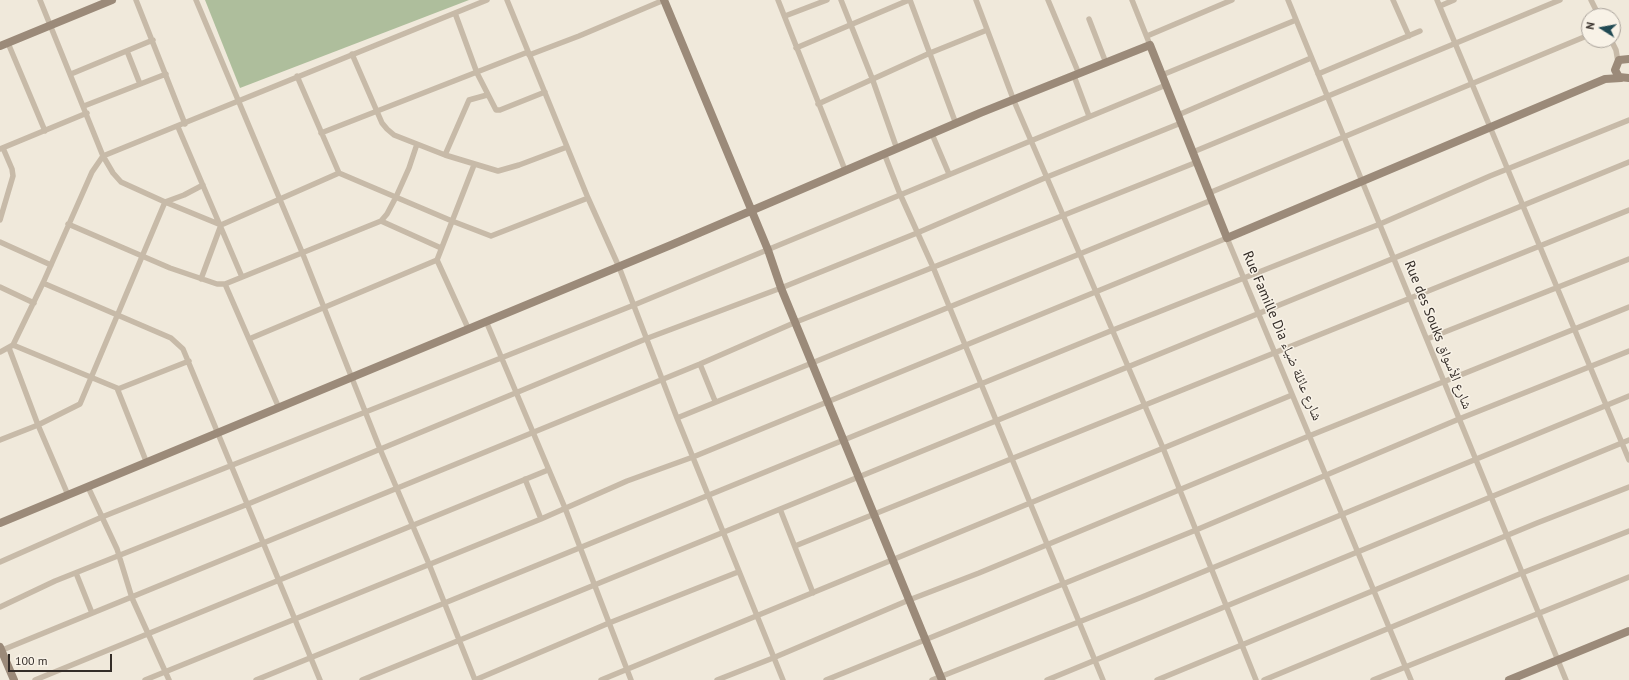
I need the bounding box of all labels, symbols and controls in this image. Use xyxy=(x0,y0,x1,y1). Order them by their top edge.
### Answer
north arrow xyxy=(1581,8,1621,48)
text: N xyxy=(1583,21,1598,31)
street label: Rue Famille Dia شارع عائلة ضياء xyxy=(1239,249,1325,423)
street label: Rue des Souks شارع الأسواق xyxy=(1400,258,1476,412)
scale bar xyxy=(10,646,114,672)
text: 100 m xyxy=(15,653,48,668)

